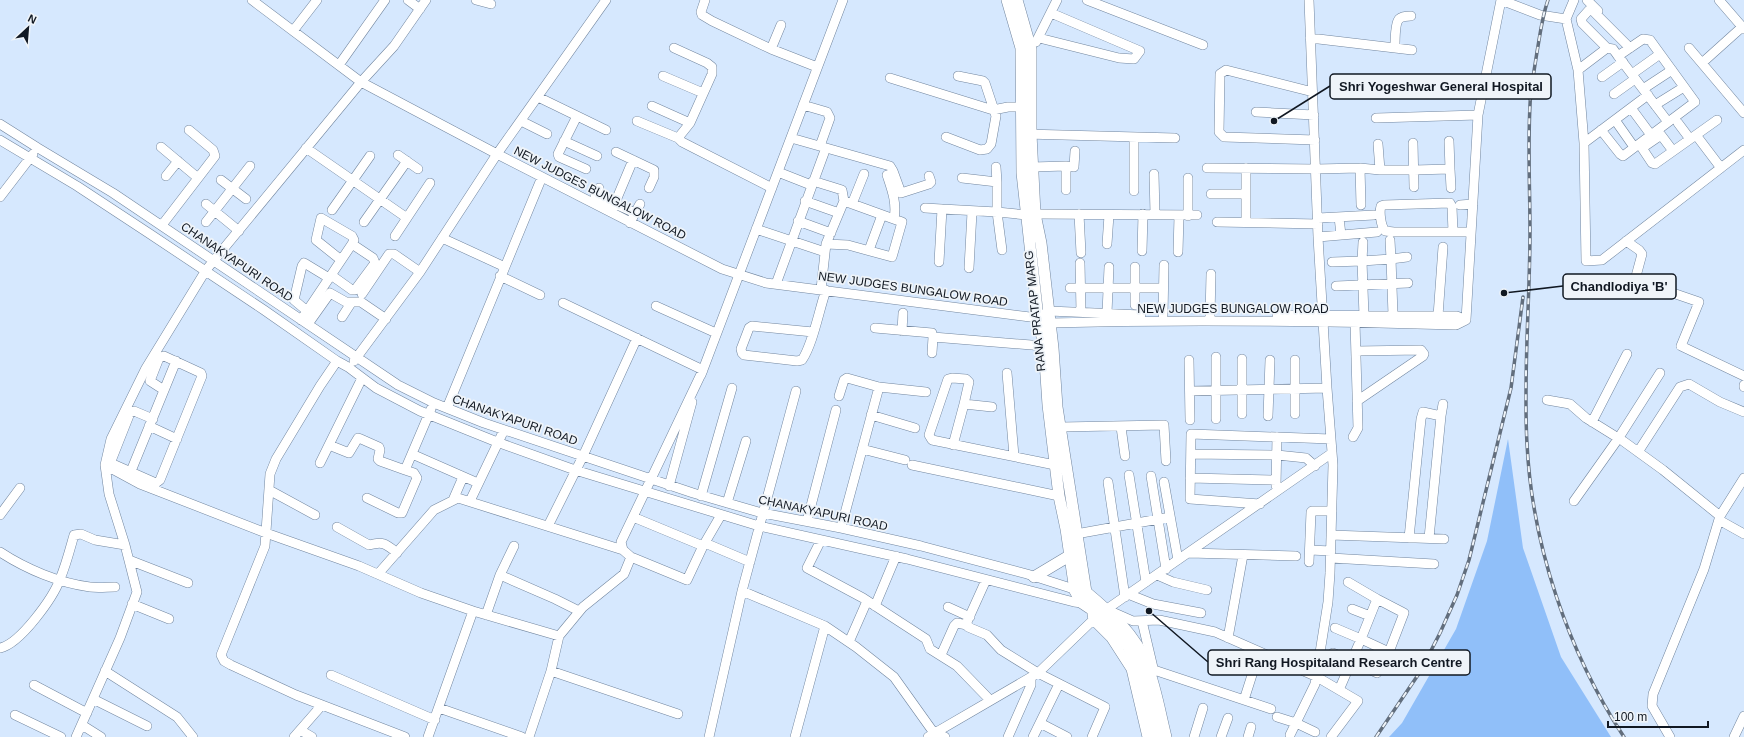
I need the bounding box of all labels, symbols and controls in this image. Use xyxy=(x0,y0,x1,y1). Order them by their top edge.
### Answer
north arrow xyxy=(8,8,48,48)
text: N xyxy=(26,12,39,26)
callout: Shri Yogeshwar General Hospital xyxy=(1330,74,1551,99)
text: Shri Yogeshwar General Hospital xyxy=(1339,79,1543,94)
street label: NEW JUDGES BUNGALOW ROAD xyxy=(512,143,689,243)
street label: CHANAKYAPURI ROAD xyxy=(178,219,296,305)
street label: RANA PRATAP MARG xyxy=(1022,250,1048,372)
street label: NEW JUDGES BUNGALOW ROAD xyxy=(817,269,1009,309)
callout: Chandlodiya 'B' xyxy=(1563,274,1676,299)
text: Chandlodiya 'B' xyxy=(1570,279,1668,294)
street label: NEW JUDGES BUNGALOW ROAD xyxy=(1137,302,1329,316)
street label: CHANAKYAPURI ROAD xyxy=(450,392,580,448)
street label: CHANAKYAPURI ROAD xyxy=(757,492,889,534)
callout: Shri Rang Hospitaland Research Centre xyxy=(1208,650,1470,675)
text: Shri Rang Hospitaland Research Centre xyxy=(1216,655,1462,670)
scale bar xyxy=(1608,703,1708,729)
text: 100 m xyxy=(1614,710,1647,724)

